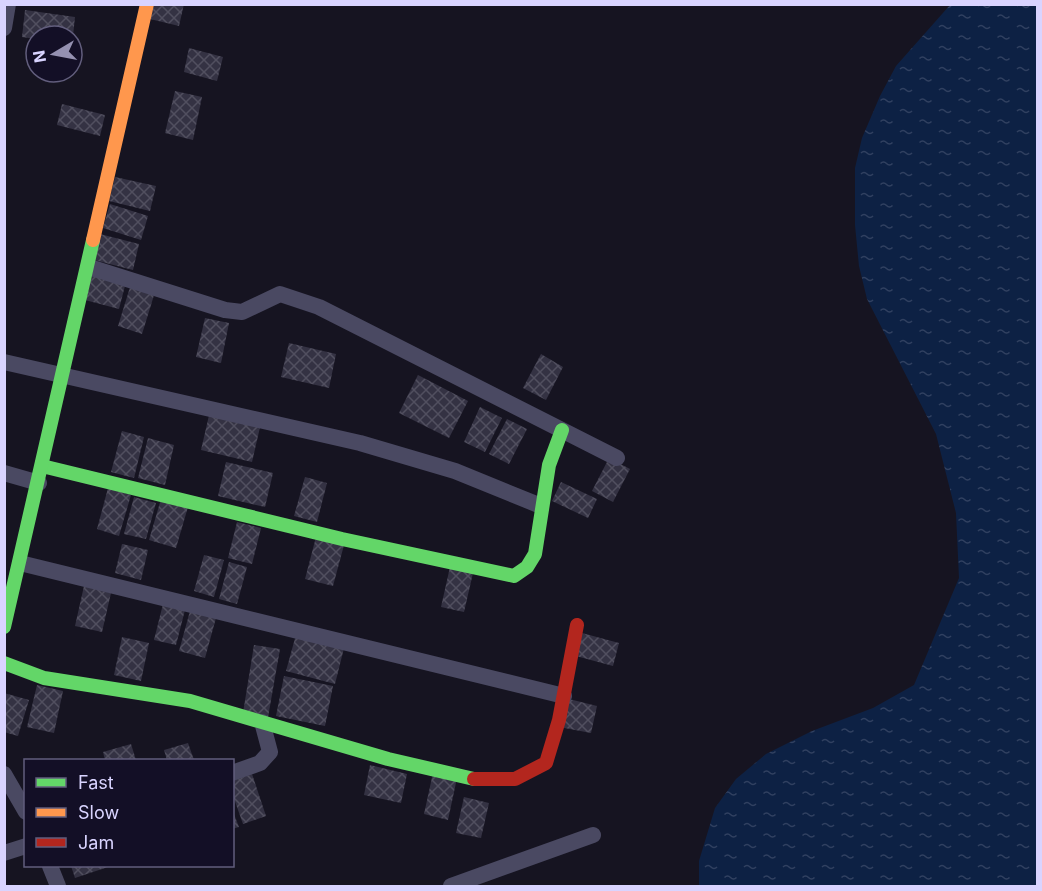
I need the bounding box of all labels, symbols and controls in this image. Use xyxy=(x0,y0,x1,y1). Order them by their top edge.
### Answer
north arrow xyxy=(24,24,84,84)
text: N xyxy=(28,49,50,64)
legend xyxy=(24,759,234,867)
text: Fast xyxy=(78,772,114,793)
text: Slow xyxy=(78,802,119,823)
text: Jam xyxy=(78,832,114,853)

